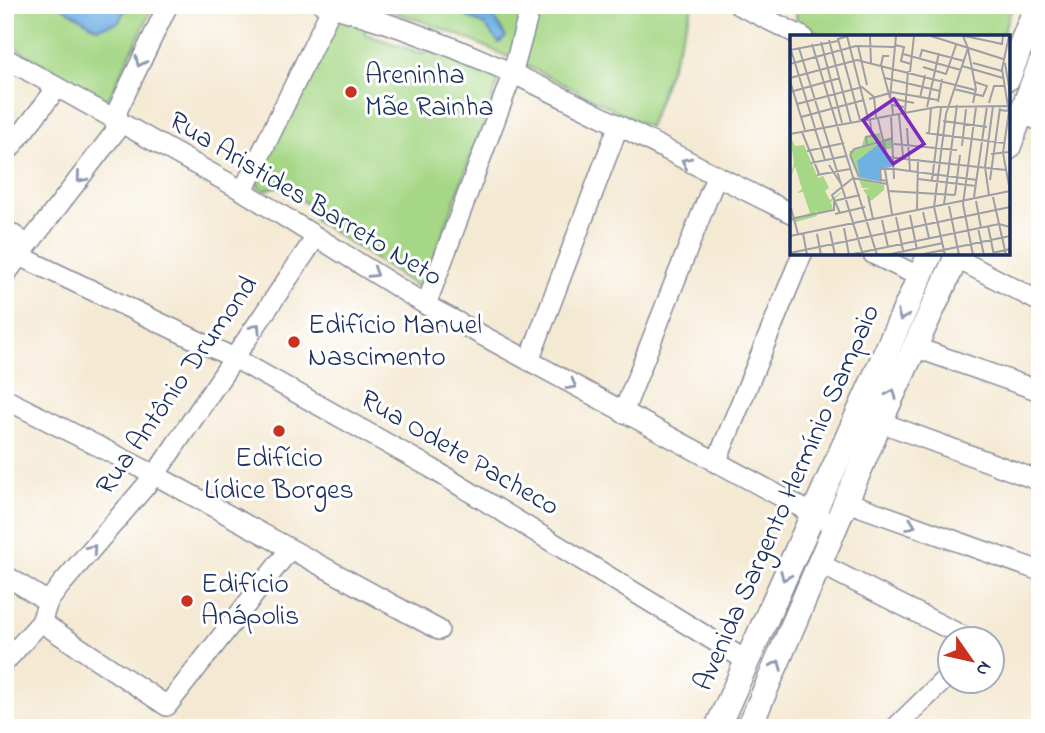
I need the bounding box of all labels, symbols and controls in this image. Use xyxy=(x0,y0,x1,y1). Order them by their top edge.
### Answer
inset map xyxy=(790,35,1010,256)
one-way arrow xyxy=(134,55,148,67)
place label: Areninha Mãe Rainha xyxy=(365,56,494,129)
marker: Areninha Mãe Rainha xyxy=(343,84,359,100)
street label: Rua Aristides Barreto Neto xyxy=(160,102,450,298)
one-way arrow xyxy=(681,156,693,170)
one-way arrow xyxy=(77,170,89,183)
one-way arrow xyxy=(366,264,379,277)
street label: Rua Antônio Drumond xyxy=(87,268,269,504)
street label: Avenida Sargento Hermínio Sampaio xyxy=(684,298,892,698)
place label: Edifício Manuel Nascimento xyxy=(308,306,482,379)
one-way arrow xyxy=(896,309,910,321)
one-way arrow xyxy=(248,322,261,335)
marker: Edifício Manuel Nascimento xyxy=(286,334,302,350)
one-way arrow xyxy=(565,377,577,390)
street label: Rua Odete Pacheco xyxy=(352,380,566,528)
one-way arrow xyxy=(884,389,898,401)
marker: Edifício Lídice Borges xyxy=(271,423,287,439)
place label: Edifício Lídice Borges xyxy=(204,439,354,512)
one-way arrow xyxy=(904,517,916,531)
one-way arrow xyxy=(84,545,96,558)
place label: Edifício Anápolis xyxy=(201,565,299,638)
one-way arrow xyxy=(779,569,793,581)
marker: Edifício Anápolis xyxy=(179,593,195,609)
north arrow xyxy=(936,624,1006,694)
text: N xyxy=(968,655,998,681)
one-way arrow xyxy=(769,660,783,672)

